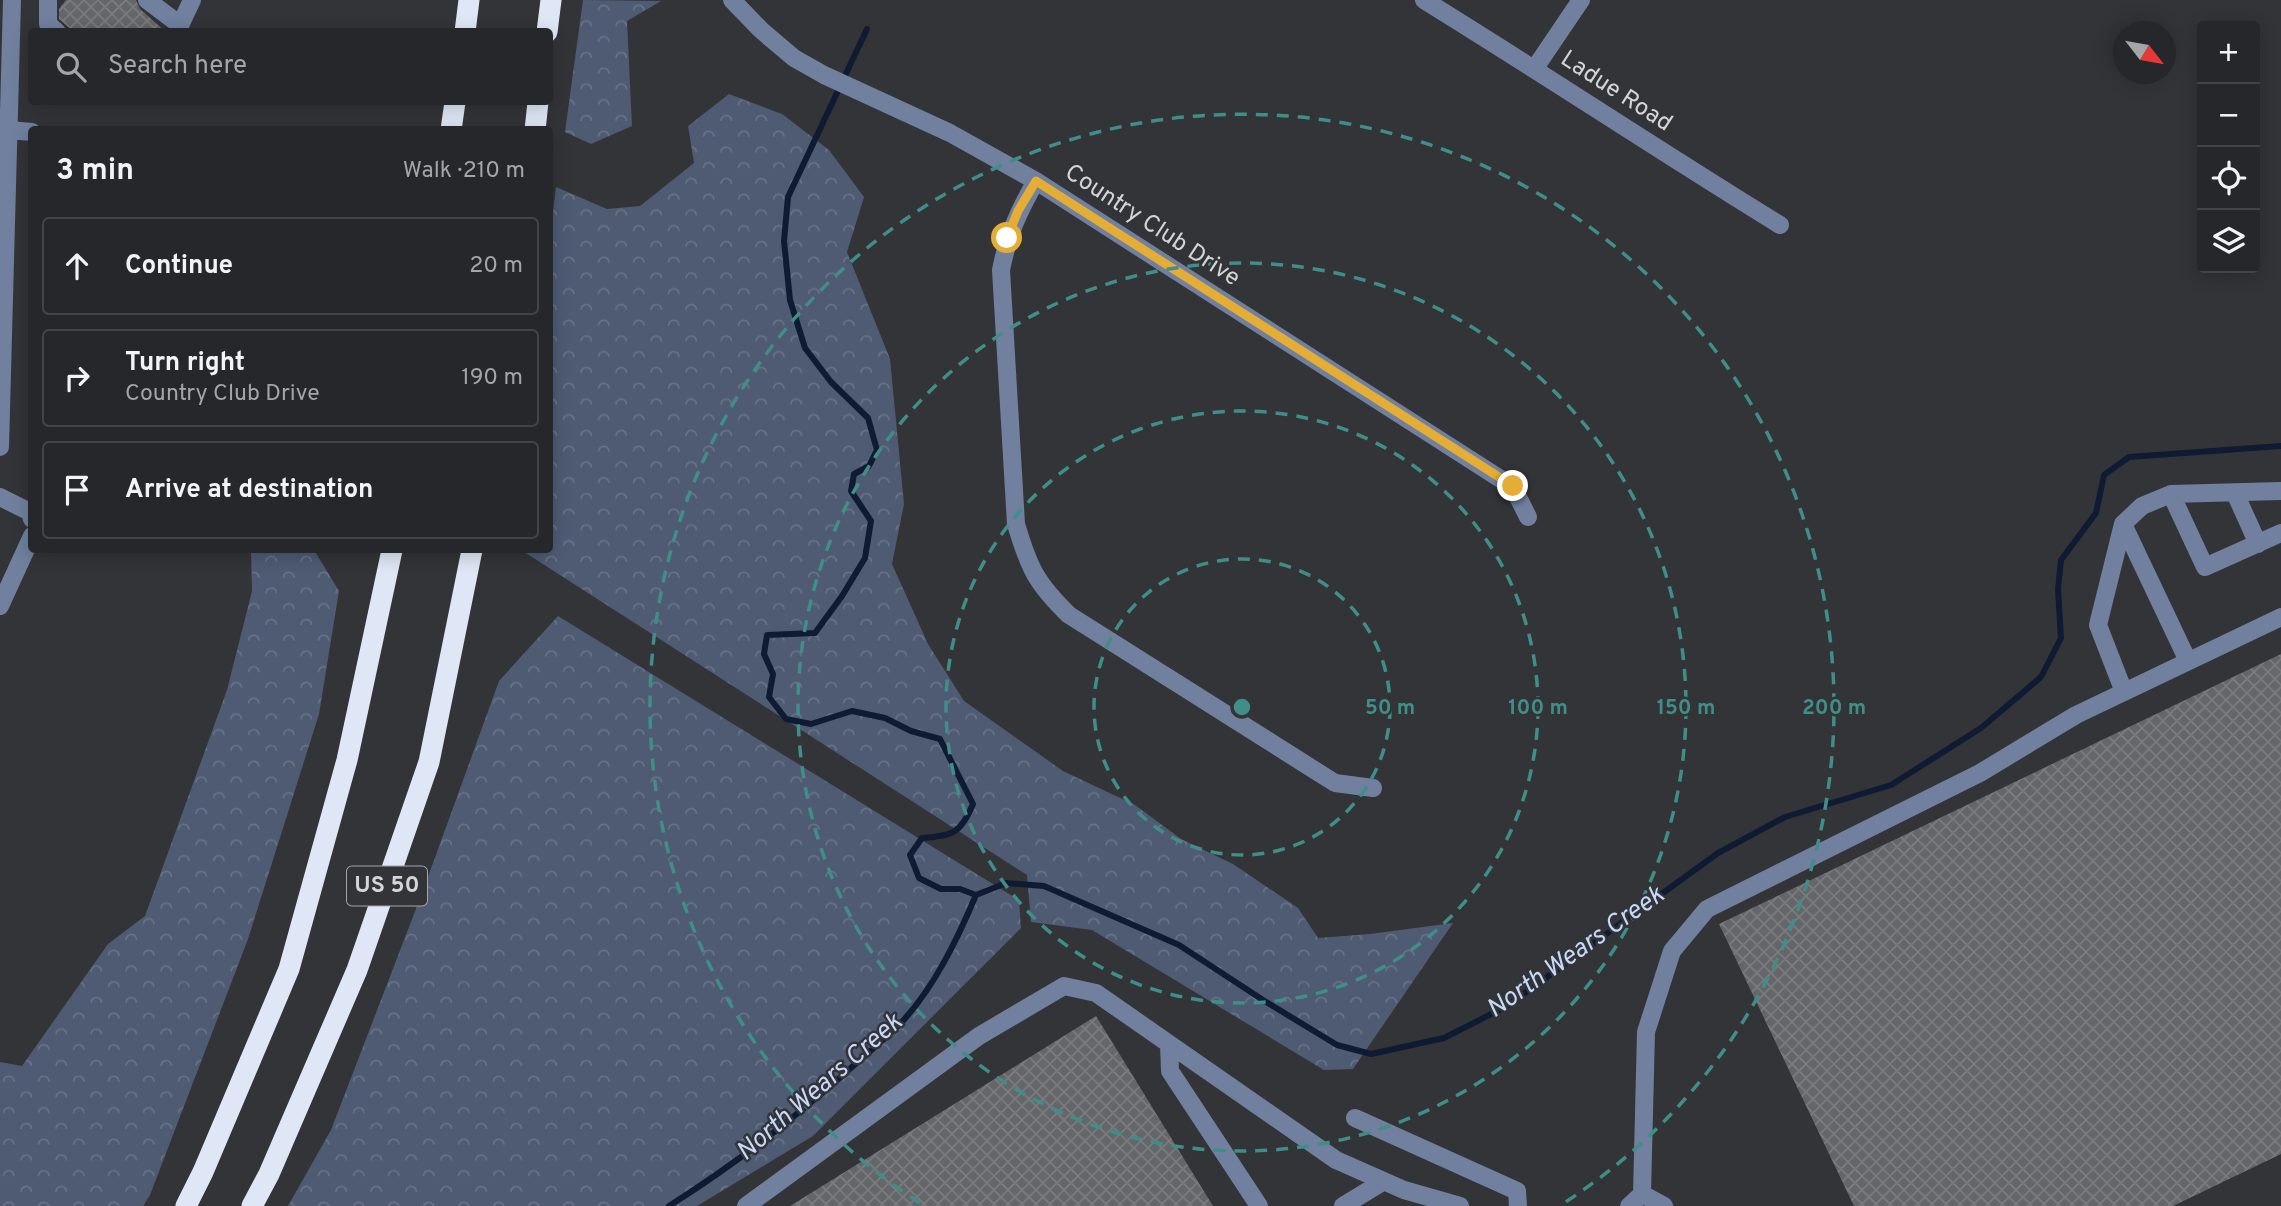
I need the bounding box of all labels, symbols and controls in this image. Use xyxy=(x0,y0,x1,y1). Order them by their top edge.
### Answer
north arrow xyxy=(2113,21,2176,84)
map controls xyxy=(2197,21,2260,273)
button: + xyxy=(2197,21,2260,84)
search box xyxy=(28,28,553,105)
street label: Ladue Road xyxy=(1554,45,1678,139)
icon: search xyxy=(52,48,90,86)
text: Search here xyxy=(108,50,247,83)
button: − xyxy=(2197,84,2260,147)
button: locate xyxy=(2197,147,2260,210)
text: 3 min xyxy=(56,153,134,190)
text: Walk · 210 m xyxy=(403,157,525,186)
street label: Country Club Drive xyxy=(1059,158,1245,294)
button: layers xyxy=(2197,210,2260,273)
route start xyxy=(991,222,1022,253)
icon: ahead xyxy=(58,247,96,285)
text: Continue xyxy=(125,250,233,283)
text: 20 m xyxy=(469,252,523,281)
text: Turn right xyxy=(125,347,245,380)
icon: right xyxy=(58,359,96,397)
text: 190 m xyxy=(461,364,523,393)
text: Country Club Drive xyxy=(125,380,320,409)
route end xyxy=(1497,470,1528,501)
icon: arrive xyxy=(58,471,96,509)
text: Arrive at destination xyxy=(125,474,373,507)
centre of rings xyxy=(1230,695,1254,719)
text: 50 m xyxy=(1365,695,1415,722)
text: 100 m xyxy=(1508,695,1568,722)
text: 150 m xyxy=(1657,695,1715,722)
text: 200 m xyxy=(1802,695,1866,722)
road number: US 50 xyxy=(347,866,427,906)
water label: North Wears Creek xyxy=(1481,879,1672,1027)
water label: North Wears Creek xyxy=(730,1006,911,1169)

